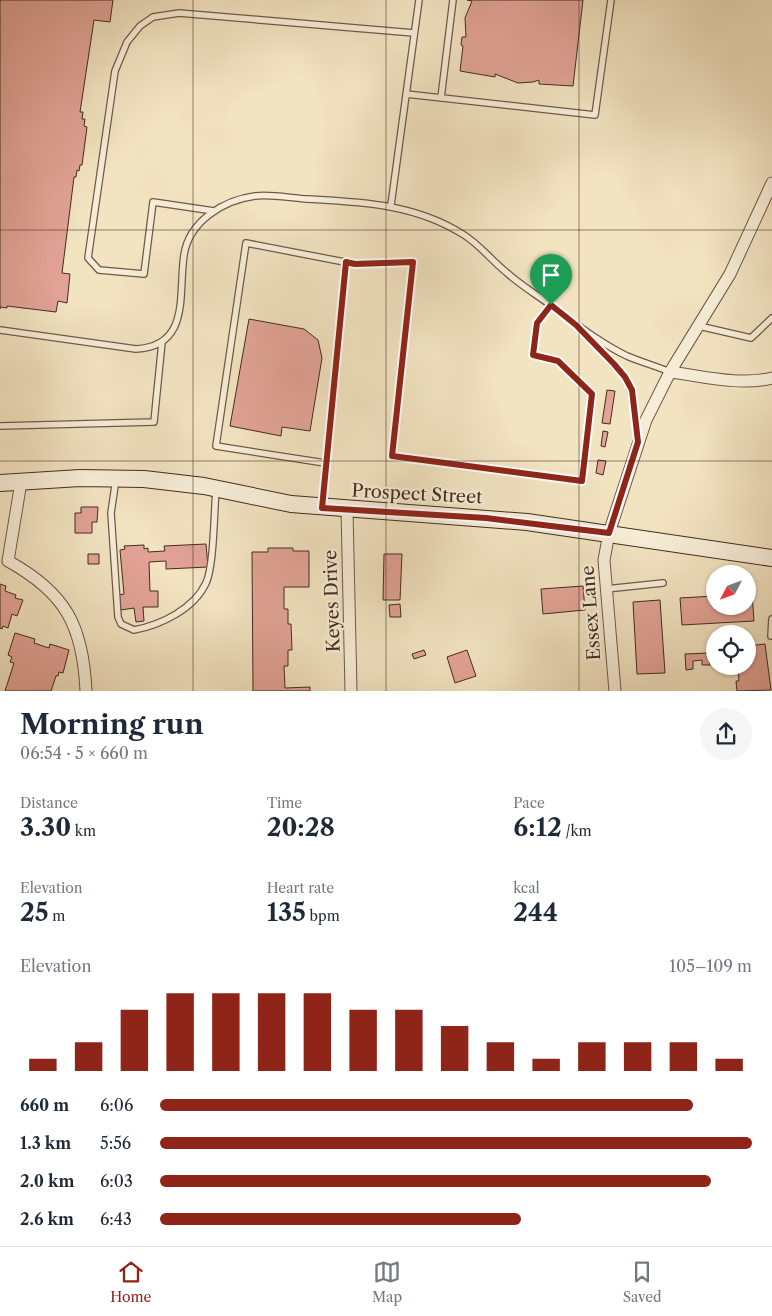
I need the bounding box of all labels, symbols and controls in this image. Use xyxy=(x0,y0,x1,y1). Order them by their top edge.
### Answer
pin xyxy=(530,254,572,305)
icon: arrive xyxy=(537,261,565,289)
street label: Prospect Street xyxy=(351,480,484,508)
street label: Keyes Drive xyxy=(319,550,345,652)
street label: Essex Lane xyxy=(577,565,605,661)
north arrow xyxy=(706,565,756,615)
map controls xyxy=(706,565,756,675)
button: locate xyxy=(706,625,756,675)
text: Morning run xyxy=(20,707,204,741)
button: share xyxy=(700,708,752,760)
text: 06:54 · 5 × 660 m xyxy=(20,743,148,763)
text: Distance xyxy=(20,794,78,812)
text: Time xyxy=(267,794,302,812)
text: Pace xyxy=(513,794,545,812)
text: 3.30 xyxy=(20,812,71,843)
text: 20:28 xyxy=(267,812,335,843)
text: 6:12 xyxy=(513,812,562,843)
text: km xyxy=(71,822,96,840)
text: /km xyxy=(562,822,592,840)
text: Elevation xyxy=(20,879,83,897)
text: Heart rate xyxy=(267,879,334,897)
text: kcal xyxy=(513,879,540,897)
text: 25 xyxy=(20,897,49,928)
text: 135 xyxy=(267,897,306,928)
text: 244 xyxy=(513,897,558,928)
text: m xyxy=(49,907,65,925)
text: bpm xyxy=(306,907,340,925)
text: Elevation xyxy=(20,956,91,976)
text: 105–109 m xyxy=(669,956,752,976)
text: 660 m xyxy=(20,1095,69,1115)
text: 6:06 xyxy=(100,1095,133,1115)
text: 1.3 km xyxy=(20,1133,71,1153)
text: 5:56 xyxy=(100,1133,131,1153)
text: 2.0 km xyxy=(20,1171,74,1191)
text: 6:03 xyxy=(100,1171,133,1191)
text: 2.6 km xyxy=(20,1209,74,1229)
text: 6:43 xyxy=(100,1209,132,1229)
tab: Home xyxy=(110,1258,151,1306)
tab: Map xyxy=(372,1258,402,1306)
tab: Saved xyxy=(623,1258,662,1306)

